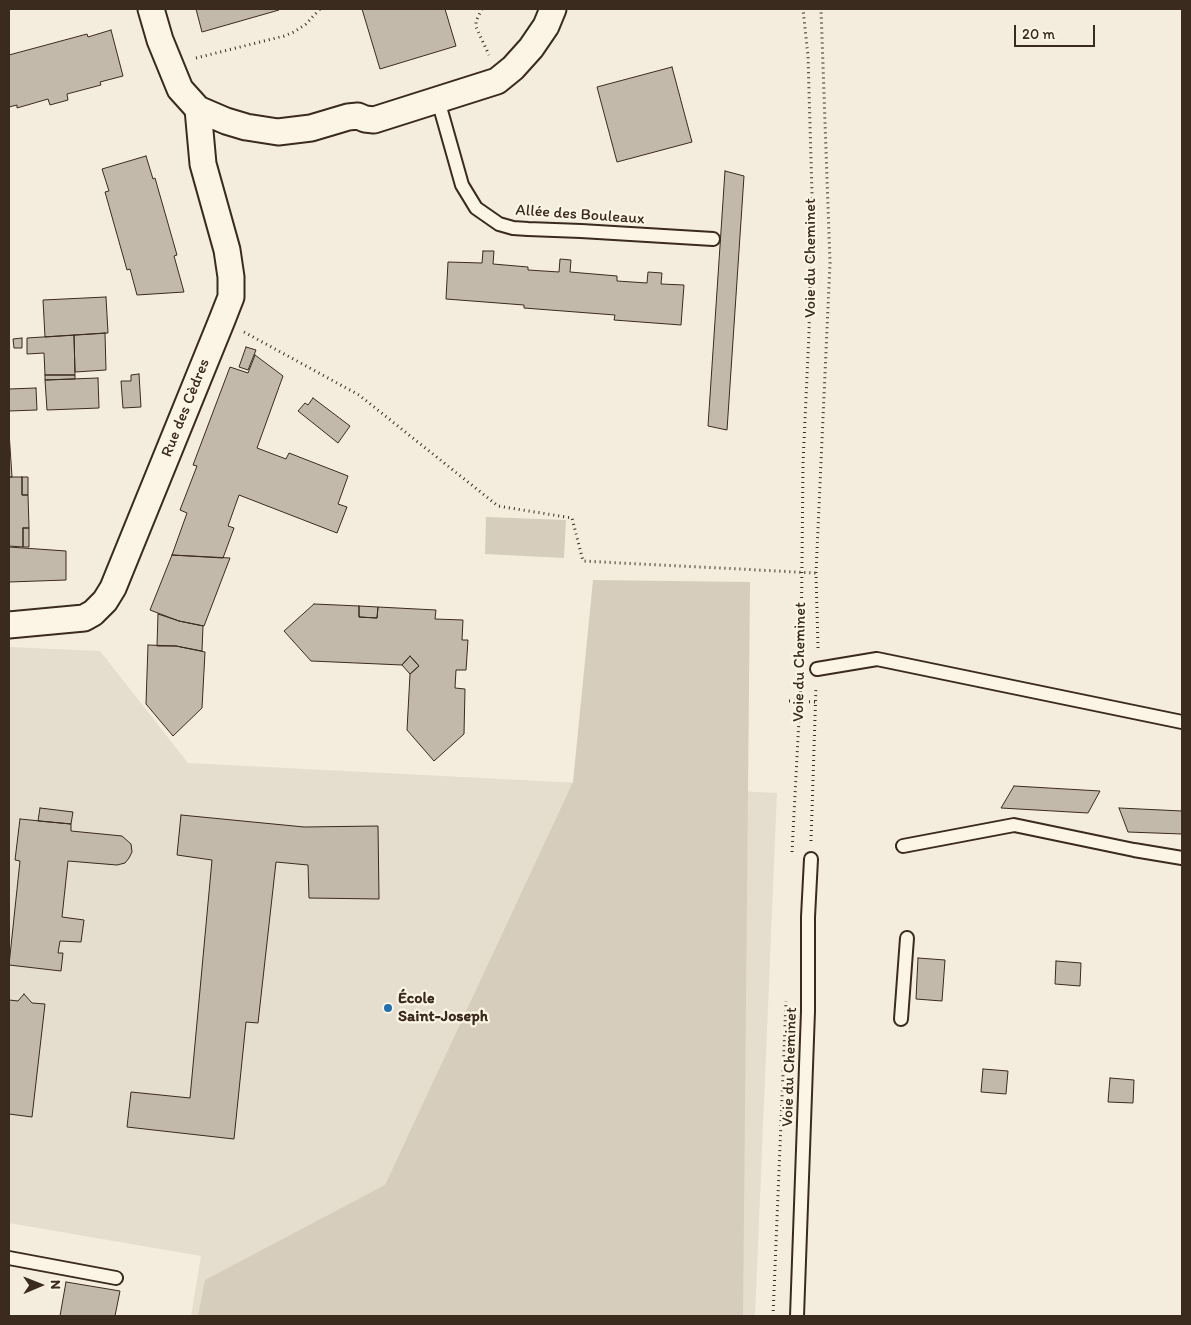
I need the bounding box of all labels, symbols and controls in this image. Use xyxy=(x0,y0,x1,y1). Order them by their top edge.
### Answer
scale bar xyxy=(1016,15,1097,47)
text: 20 m xyxy=(1022,25,1055,43)
street label: Voie du Cheminet xyxy=(801,198,821,318)
street label: Allée des Bouleaux xyxy=(515,201,645,229)
street label: Rue des Cèdres xyxy=(158,356,214,460)
street label: Voie du Cheminet xyxy=(789,602,811,722)
place label: École Saint-Joseph xyxy=(398,989,488,1027)
marker: École Saint-Joseph xyxy=(382,1002,394,1014)
street label: Voie du Cheminet xyxy=(778,1007,802,1127)
north arrow xyxy=(15,1260,65,1310)
text: N xyxy=(47,1280,64,1290)

